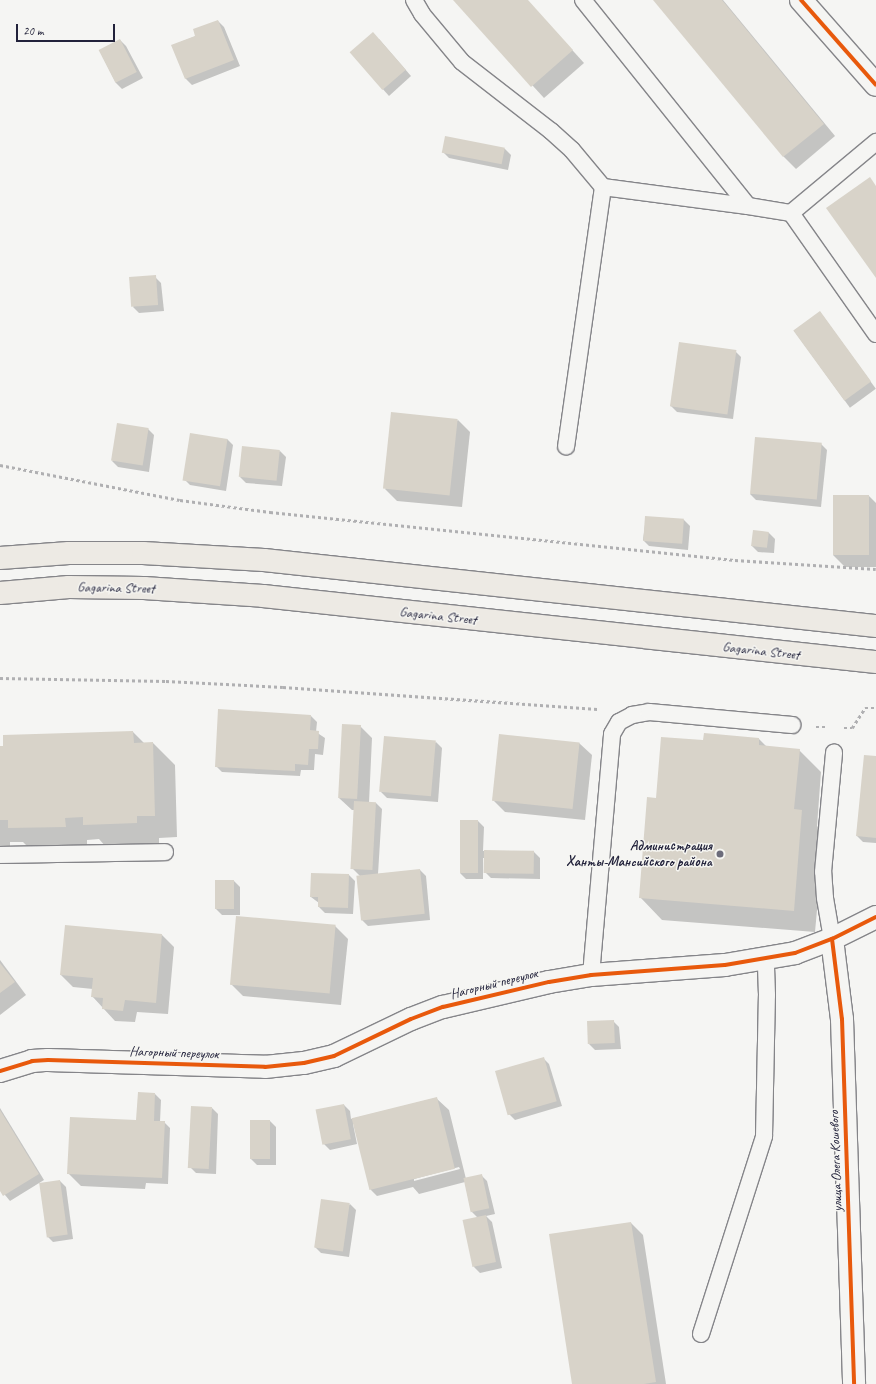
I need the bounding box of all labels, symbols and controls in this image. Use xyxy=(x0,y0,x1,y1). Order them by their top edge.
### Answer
scale bar xyxy=(18,16,117,42)
text: 20 m xyxy=(23,23,43,39)
street label: Gagarina Street xyxy=(77,579,155,597)
street label: Gagarina Street xyxy=(399,604,477,628)
street label: Gagarina Street xyxy=(722,639,800,663)
place label: Администрация Ханты-Мансийского района xyxy=(566,838,712,870)
marker: Администрация Ханты-Мансийского района xyxy=(715,849,725,859)
street label: Нагорный переулок xyxy=(449,965,539,1003)
street label: Нагорный переулок xyxy=(129,1043,219,1063)
street label: улица Олега Кошевого xyxy=(826,1110,846,1212)

